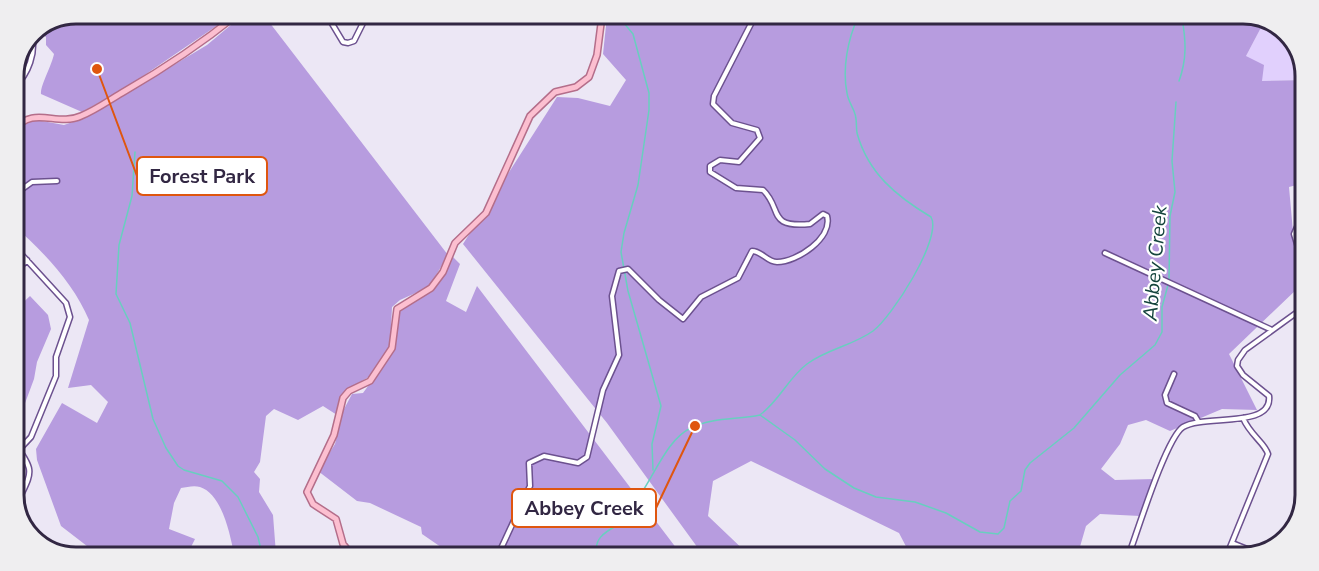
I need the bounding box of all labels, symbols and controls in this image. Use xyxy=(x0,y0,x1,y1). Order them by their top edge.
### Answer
callout: Forest Park xyxy=(137,157,267,195)
text: Forest Park xyxy=(149,163,256,190)
water label: Abbey Creek xyxy=(1136,203,1174,323)
callout: Abbey Creek xyxy=(512,489,656,527)
text: Abbey Creek xyxy=(524,495,645,522)

